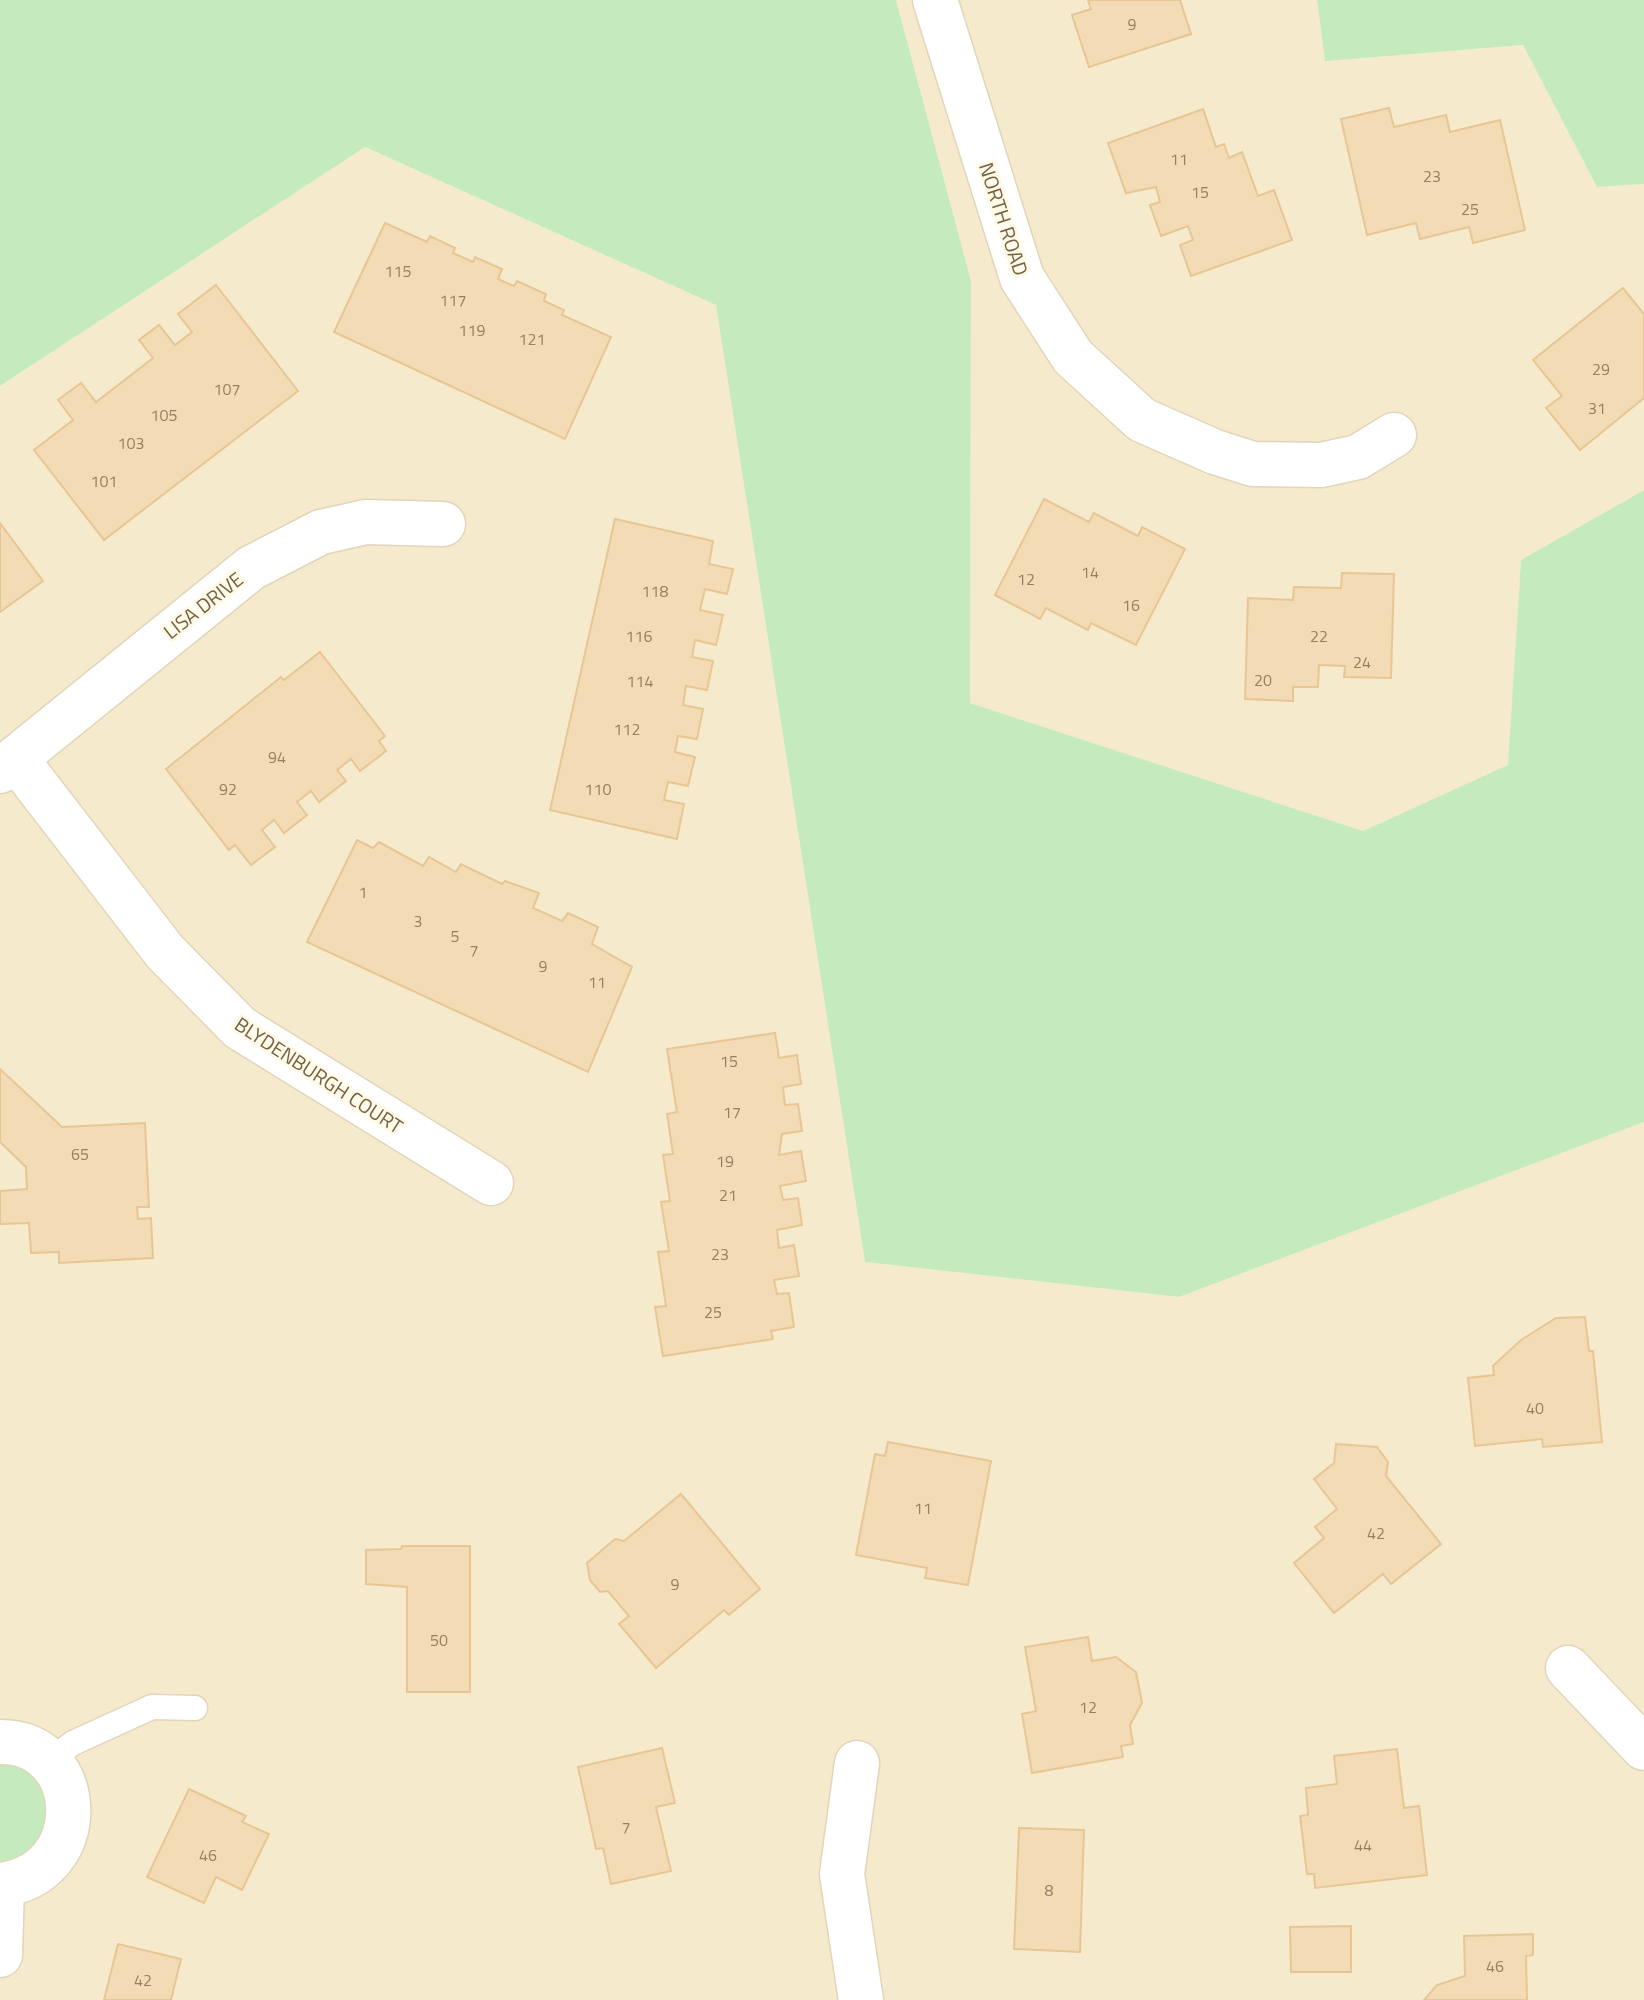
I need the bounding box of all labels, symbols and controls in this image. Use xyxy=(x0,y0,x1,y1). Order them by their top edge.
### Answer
house number: 9 xyxy=(1128,12,1137,36)
house number: 11 xyxy=(1170,147,1188,171)
street label: NORTH ROAD xyxy=(971,158,1037,280)
house number: 23 xyxy=(1423,164,1441,188)
house number: 15 xyxy=(1191,180,1209,204)
house number: 25 xyxy=(1461,197,1479,221)
house number: 115 xyxy=(385,259,411,283)
house number: 117 xyxy=(440,288,466,312)
house number: 119 xyxy=(459,318,485,342)
house number: 121 xyxy=(519,327,545,351)
house number: 29 xyxy=(1592,357,1610,381)
house number: 107 xyxy=(214,377,240,401)
house number: 31 xyxy=(1588,396,1606,420)
house number: 105 xyxy=(151,403,177,427)
house number: 103 xyxy=(118,431,144,455)
house number: 101 xyxy=(91,469,117,493)
house number: 14 xyxy=(1081,560,1099,584)
street label: LISA DRIVE xyxy=(156,564,250,646)
house number: 12 xyxy=(1017,567,1035,591)
house number: 118 xyxy=(642,579,668,603)
house number: 16 xyxy=(1122,593,1140,617)
house number: 116 xyxy=(626,624,652,648)
house number: 22 xyxy=(1310,624,1328,648)
house number: 24 xyxy=(1353,650,1371,674)
house number: 20 xyxy=(1254,668,1272,692)
house number: 114 xyxy=(627,669,653,693)
house number: 112 xyxy=(614,717,640,741)
house number: 94 xyxy=(268,745,286,769)
house number: 92 xyxy=(219,777,237,801)
house number: 110 xyxy=(585,777,611,801)
house number: 1 xyxy=(359,880,367,904)
house number: 3 xyxy=(414,909,422,933)
house number: 5 xyxy=(451,924,460,948)
house number: 7 xyxy=(470,938,478,962)
house number: 9 xyxy=(539,954,548,978)
house number: 11 xyxy=(588,970,606,994)
street label: BLYDENBURGH COURT xyxy=(229,1009,410,1141)
house number: 15 xyxy=(720,1049,738,1073)
house number: 17 xyxy=(723,1100,741,1124)
house number: 65 xyxy=(71,1142,89,1166)
house number: 19 xyxy=(716,1149,734,1173)
house number: 21 xyxy=(719,1183,737,1207)
house number: 23 xyxy=(711,1242,729,1266)
house number: 25 xyxy=(704,1300,722,1324)
house number: 40 xyxy=(1526,1396,1544,1420)
house number: 11 xyxy=(914,1496,932,1520)
house number: 42 xyxy=(1367,1521,1385,1545)
house number: 9 xyxy=(671,1572,680,1596)
house number: 50 xyxy=(430,1628,448,1652)
house number: 12 xyxy=(1079,1695,1097,1719)
house number: 7 xyxy=(622,1815,630,1839)
house number: 44 xyxy=(1354,1833,1372,1857)
house number: 46 xyxy=(199,1843,217,1867)
house number: 8 xyxy=(1045,1878,1054,1902)
house number: 46 xyxy=(1486,1954,1504,1978)
house number: 42 xyxy=(134,1968,152,1992)

